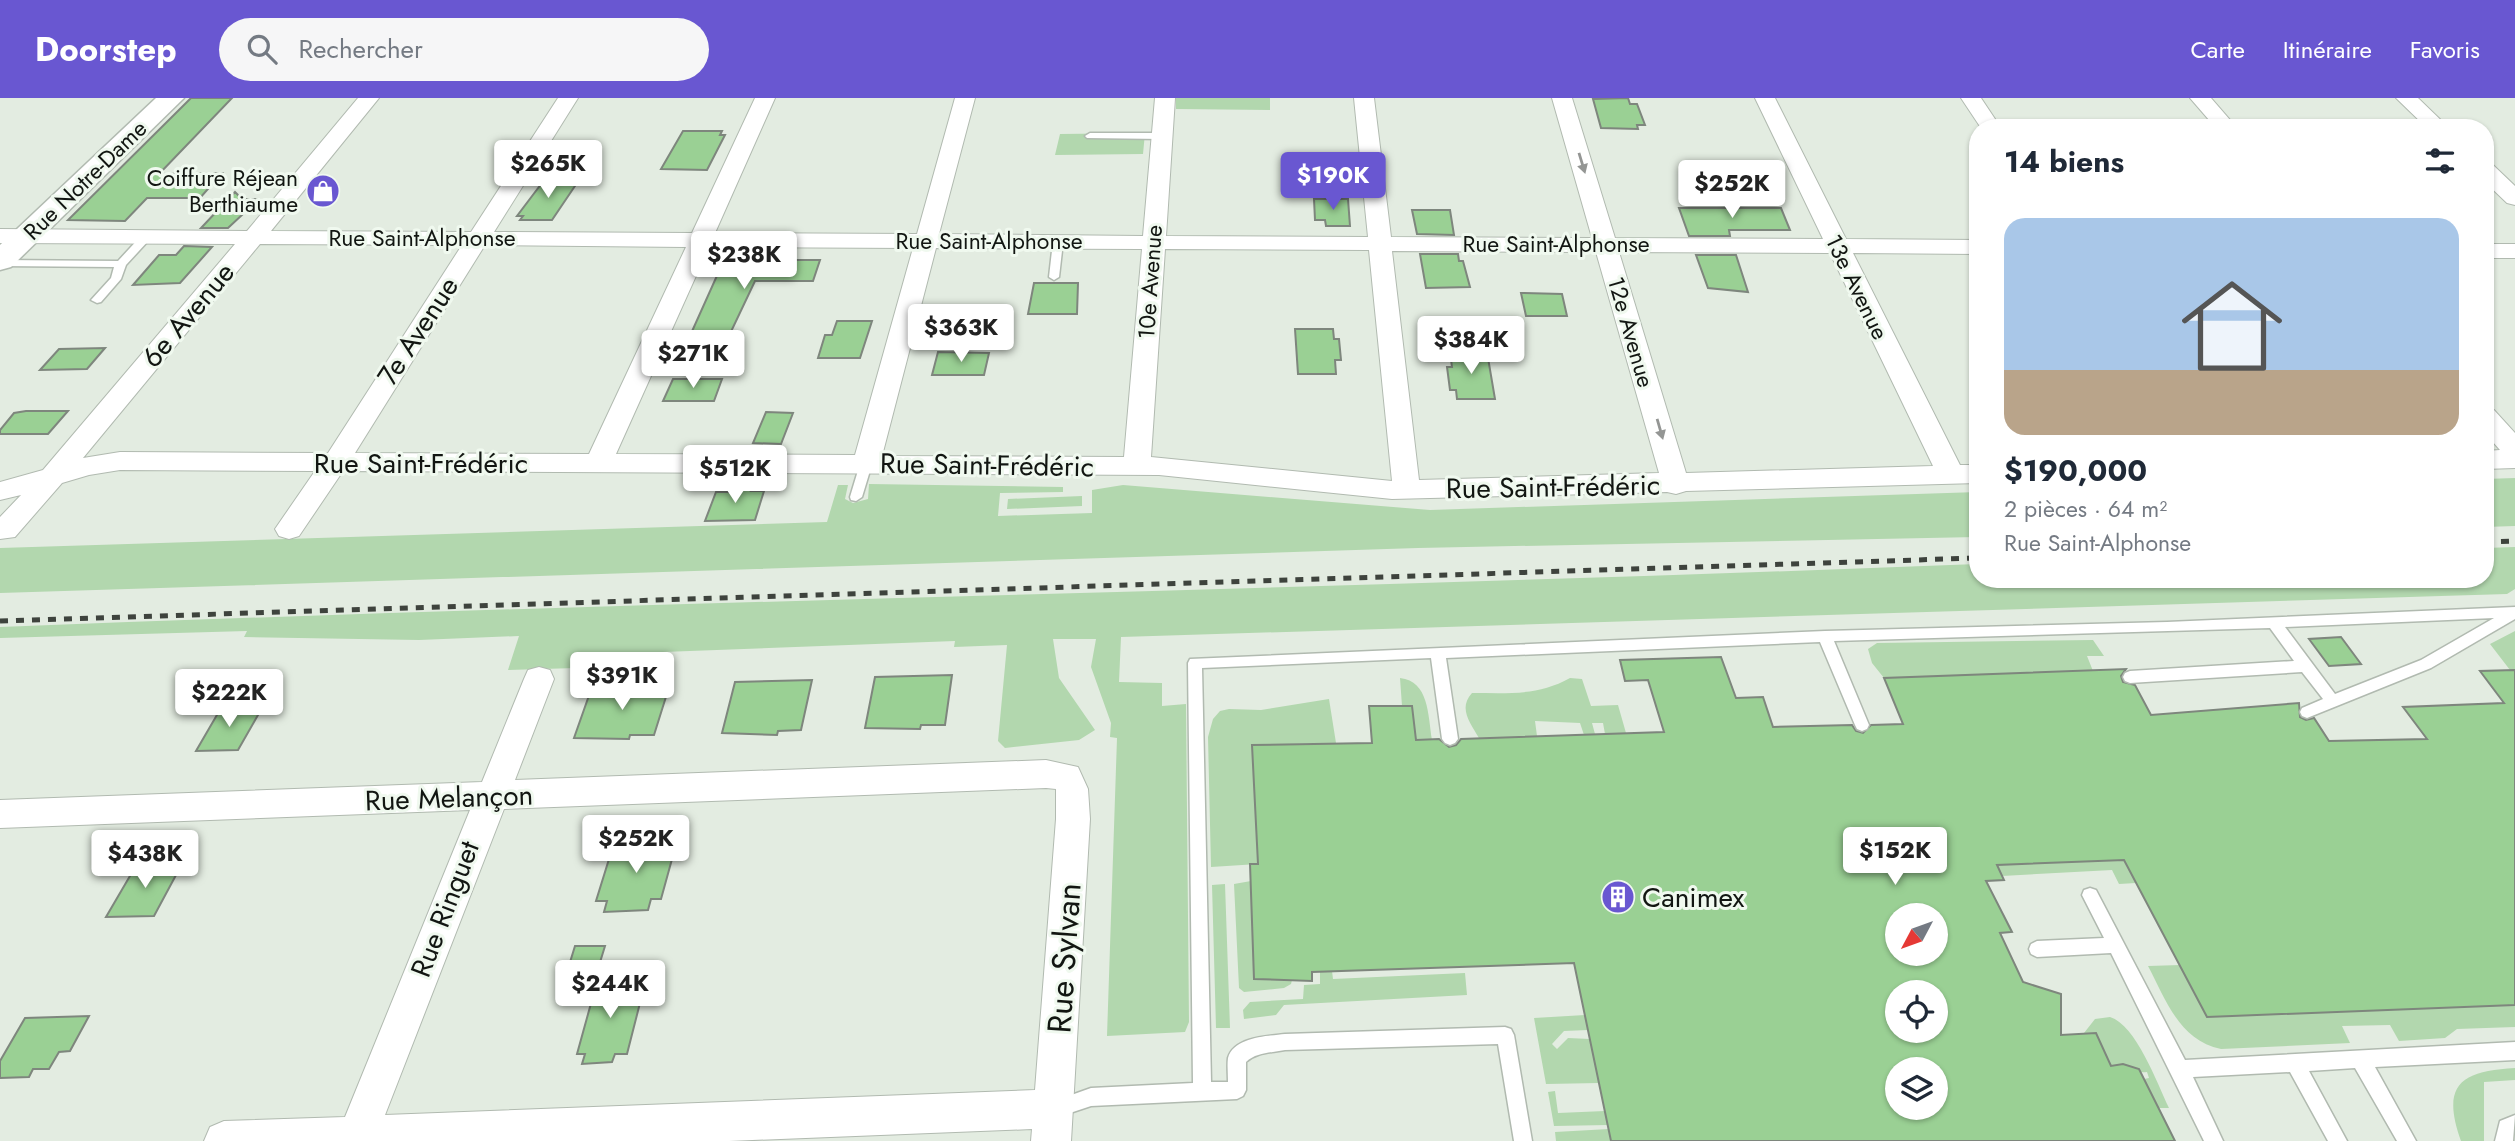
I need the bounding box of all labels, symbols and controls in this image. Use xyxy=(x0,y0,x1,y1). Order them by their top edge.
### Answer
search box xyxy=(219,18,709,81)
text: Doorstep xyxy=(35,26,177,73)
icon: search xyxy=(243,30,281,68)
text: Rechercher xyxy=(299,30,423,68)
text: Carte xyxy=(2190,32,2245,67)
text: Itinéraire xyxy=(2283,32,2372,67)
text: Favoris xyxy=(2410,32,2480,67)
street label: Rue Notre-Dame xyxy=(16,112,155,248)
pin: $265K xyxy=(499,140,597,200)
text: 14 biens xyxy=(2004,140,2124,183)
icon: filters xyxy=(2421,142,2459,180)
text: $265K xyxy=(510,146,586,180)
pin: $190K xyxy=(1284,152,1382,212)
one-way arrow xyxy=(1577,153,1587,174)
text: $190K xyxy=(1297,158,1369,192)
pin: $252K xyxy=(1683,160,1781,220)
place label: Coiffure Réjean Berthiaume xyxy=(147,161,298,221)
text: $252K xyxy=(1694,166,1770,200)
shop icon: Coiffure Réjean Berthiaume xyxy=(304,172,342,210)
street label: Rue Saint-Alphonse xyxy=(328,221,516,255)
street label: Rue Saint-Alphonse xyxy=(895,224,1083,258)
street label: 10e Avenue xyxy=(1129,224,1171,340)
street label: Rue Saint-Alphonse xyxy=(1462,227,1650,261)
street label: 13e Avenue xyxy=(1817,229,1897,346)
pin: $238K xyxy=(695,232,793,291)
text: $238K xyxy=(707,237,781,271)
street label: 6e Avenue xyxy=(132,253,244,377)
icon: home xyxy=(2169,263,2295,389)
street label: 7e Avenue xyxy=(367,268,469,394)
street label: 12e Avenue xyxy=(1599,273,1663,392)
pin: $363K xyxy=(912,304,1010,364)
text: $363K xyxy=(924,310,998,344)
pin: $384K xyxy=(1422,316,1520,376)
text: $384K xyxy=(1433,322,1509,356)
pin: $271K xyxy=(644,330,742,390)
text: $271K xyxy=(657,336,729,370)
one-way arrow xyxy=(1655,418,1665,439)
street label: Rue Saint-Frédéric xyxy=(314,443,528,484)
street label: Rue Saint-Frédéric xyxy=(880,443,1094,487)
pin: $512K xyxy=(686,446,784,505)
text: $190,000 xyxy=(2004,449,2147,492)
text: $512K xyxy=(699,451,771,485)
street label: Rue Saint-Frédéric xyxy=(1446,465,1660,509)
text: 2 pièces · 64 m² xyxy=(2004,492,2167,526)
text: Rue Saint-Alphonse xyxy=(2004,526,2191,560)
pin: $391K xyxy=(573,652,671,712)
text: $391K xyxy=(586,658,658,692)
pin: $222K xyxy=(180,670,278,729)
text: $222K xyxy=(191,675,267,709)
street label: Rue Melançon xyxy=(364,775,534,821)
pin: $252K xyxy=(587,816,685,875)
text: $252K xyxy=(598,821,674,855)
pin: $152K xyxy=(1846,828,1944,887)
pin: $438K xyxy=(96,830,194,890)
text: $152K xyxy=(1859,833,1931,867)
street label: Rue Ringuet xyxy=(400,835,490,983)
text: $438K xyxy=(107,836,183,870)
place label: Canimex xyxy=(1642,877,1744,918)
building icon: Canimex xyxy=(1599,878,1637,916)
street label: Rue Sylvan xyxy=(1035,881,1093,1035)
north arrow xyxy=(1885,903,1948,966)
map controls xyxy=(1885,903,1948,1120)
pin: $244K xyxy=(561,960,659,1020)
text: $244K xyxy=(571,966,649,1000)
button: locate xyxy=(1885,980,1948,1043)
button: layers xyxy=(1885,1057,1948,1120)

